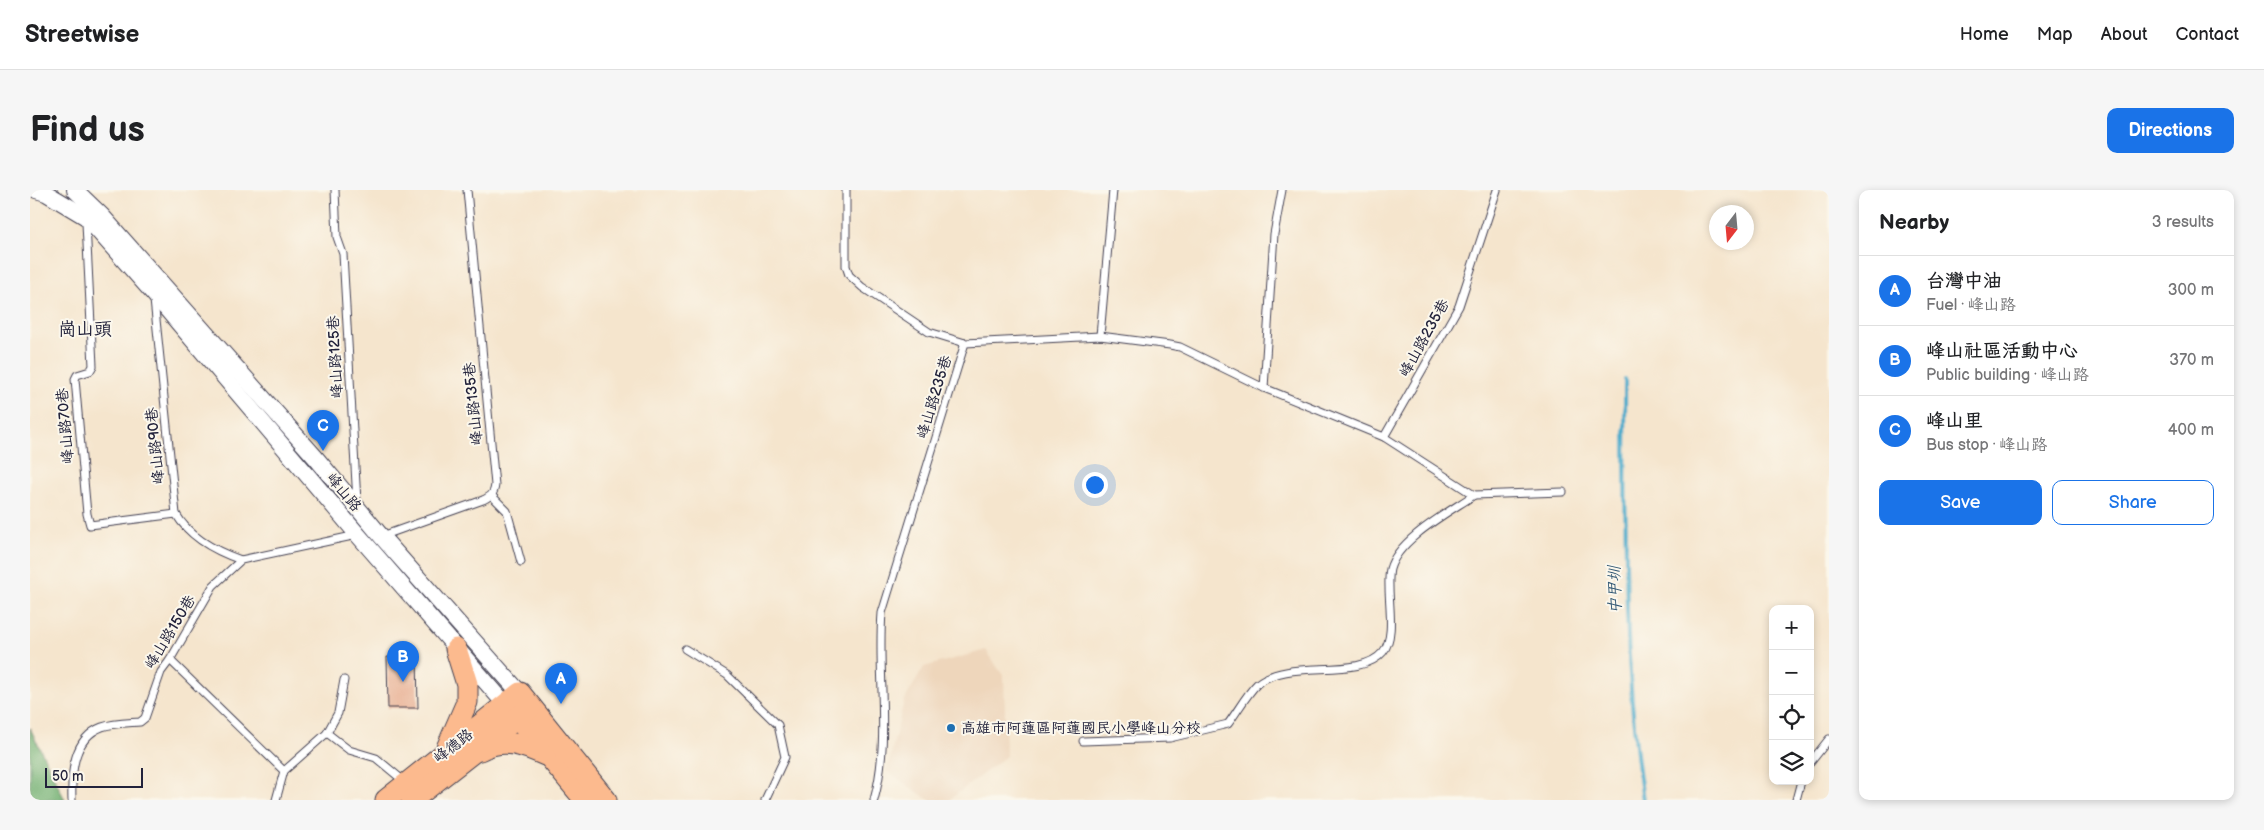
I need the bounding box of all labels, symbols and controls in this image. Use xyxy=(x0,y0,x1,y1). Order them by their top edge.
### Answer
text: Streetwise xyxy=(25,20,139,49)
text: Home xyxy=(1960,24,2009,45)
text: Map xyxy=(2037,24,2073,45)
text: About xyxy=(2101,24,2148,45)
text: Contact xyxy=(2176,24,2239,45)
button: Directions xyxy=(2107,108,2234,153)
text: Find us xyxy=(30,109,145,152)
north arrow xyxy=(1709,205,1754,250)
text: Nearby xyxy=(1879,210,1949,235)
text: 3 results xyxy=(2152,213,2214,232)
text: 台灣中油 xyxy=(1926,270,2002,293)
text: A xyxy=(1890,281,1900,300)
text: 300 m xyxy=(2168,281,2214,300)
street label: 峰山路235巷 xyxy=(1395,296,1454,381)
text: Fuel · 峰山路 xyxy=(1926,296,2016,315)
street label: 峰山路125巷 xyxy=(324,315,347,399)
district label: 崗山頭 xyxy=(58,319,112,340)
text: 峰山社區活動中心 xyxy=(1926,340,2078,363)
text: B xyxy=(1889,351,1901,370)
text: 370 m xyxy=(2169,351,2214,370)
street label: 峰山路235巷 xyxy=(913,353,956,441)
street label: 峰山路135巷 xyxy=(460,361,487,447)
text: Public building · 峰山路 xyxy=(1926,366,2089,385)
street label: 峰山路70巷 xyxy=(53,387,78,465)
street label: 峰山路90巷 xyxy=(142,406,169,485)
pin: C xyxy=(307,410,339,451)
text: 峰山里 xyxy=(1926,410,1983,433)
text: C xyxy=(1889,421,1901,440)
text: 400 m xyxy=(2168,421,2214,440)
text: Bus stop · 峰山路 xyxy=(1926,436,2047,455)
street label: 峰山路 xyxy=(322,469,365,516)
your location xyxy=(1082,472,1108,498)
button: Save xyxy=(1879,480,2042,525)
button: Share xyxy=(2052,480,2214,525)
water label: 中甲圳 xyxy=(1606,564,1625,614)
street label: 峰山路150巷 xyxy=(141,592,200,673)
map controls xyxy=(1769,605,1814,785)
button: + xyxy=(1769,605,1814,650)
pin: B xyxy=(387,641,419,682)
button: − xyxy=(1769,650,1814,695)
pin: A xyxy=(545,663,577,704)
button: locate xyxy=(1769,695,1814,740)
place label: 高雄市阿蓮區阿蓮國民小學峰山分校 xyxy=(961,719,1201,738)
marker: 高雄市阿蓮區阿蓮國民小學峰山分校 xyxy=(945,722,957,734)
street label: 峰德路 xyxy=(430,725,477,768)
button: layers xyxy=(1769,740,1814,785)
scale bar xyxy=(45,765,142,788)
text: 50 m xyxy=(52,768,84,785)

